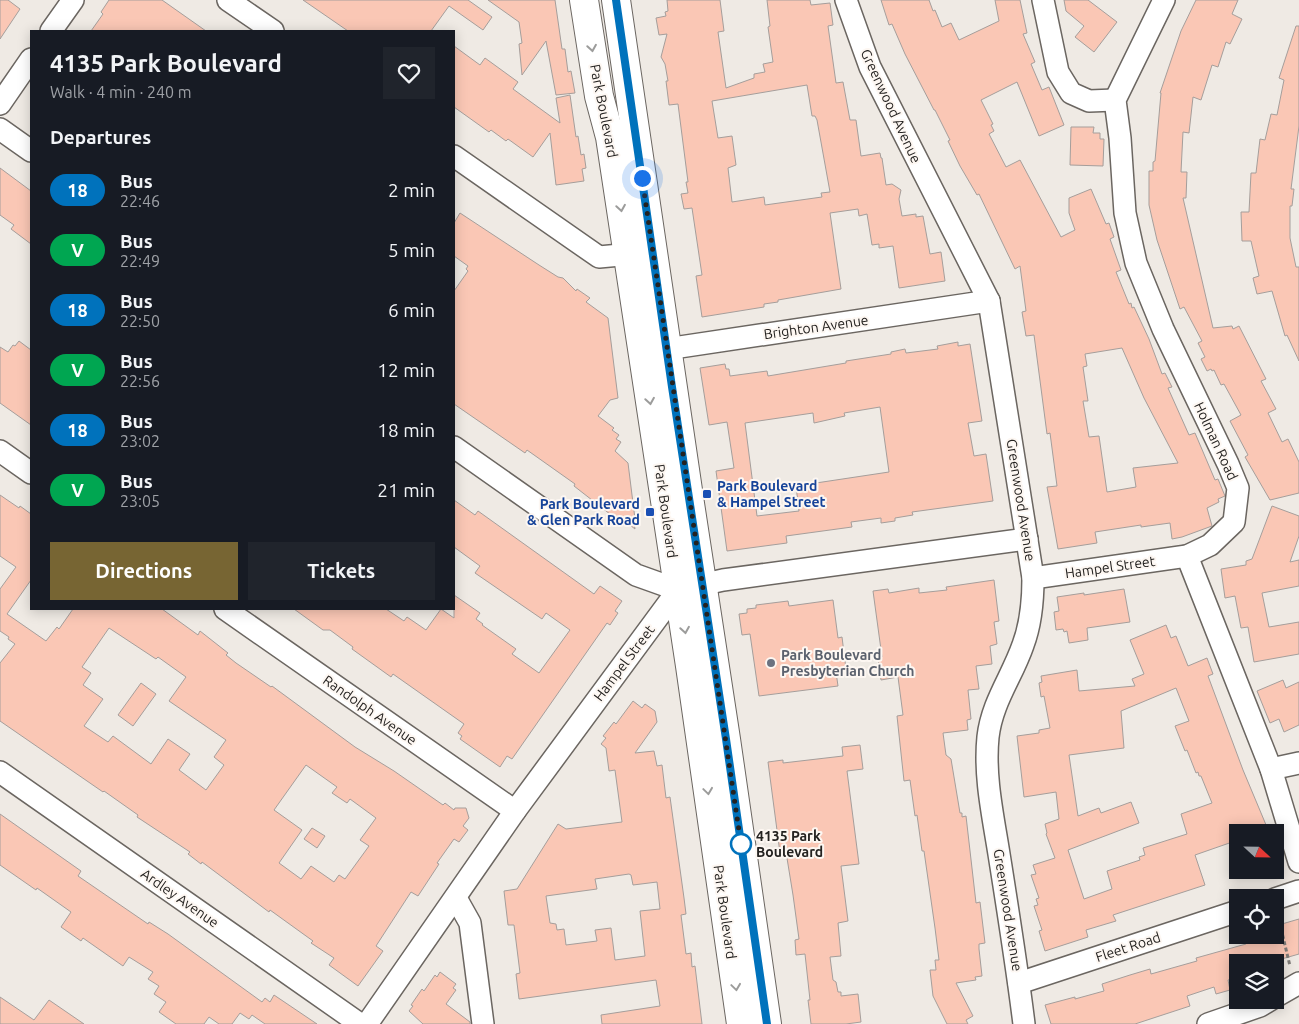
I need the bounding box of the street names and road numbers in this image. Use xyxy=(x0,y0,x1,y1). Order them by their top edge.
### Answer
street label: Greenwood Avenue xyxy=(858,47,924,165)
street label: Park Boulevard xyxy=(587,63,621,159)
street label: Brighton Avenue xyxy=(763,312,869,342)
street label: Holman Road xyxy=(1191,399,1241,483)
street label: Greenwood Avenue xyxy=(1003,438,1039,562)
street label: Park Boulevard xyxy=(651,463,681,559)
street label: Hampel Street xyxy=(1064,553,1157,581)
street label: Hampel Street xyxy=(590,621,658,704)
street label: Randolph Avenue xyxy=(320,672,420,748)
street label: Greenwood Avenue xyxy=(990,848,1026,972)
street label: Park Boulevard xyxy=(710,864,740,960)
street label: Ardley Avenue xyxy=(138,865,222,931)
street label: Fleet Road xyxy=(1093,929,1163,965)

